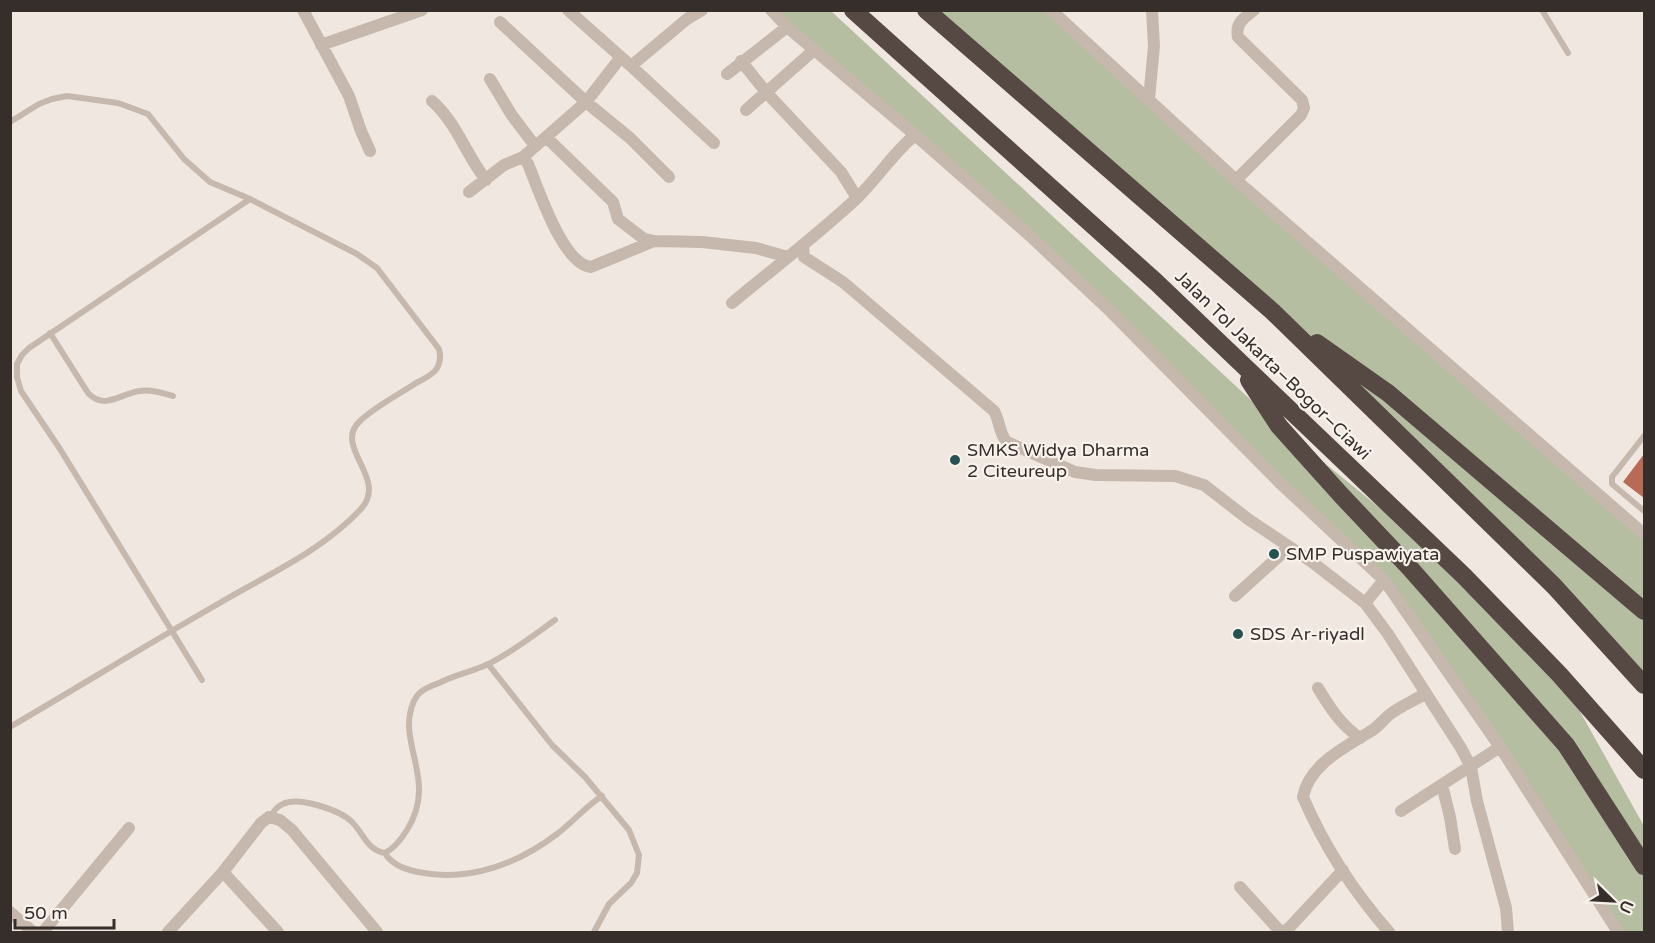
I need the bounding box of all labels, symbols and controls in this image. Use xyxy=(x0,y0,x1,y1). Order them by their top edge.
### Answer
street label: Jalan Tol Jakarta–Bogor–Ciawi xyxy=(1171,266,1375,464)
place label: SMKS Widya Dharma 2 Citeureup xyxy=(967,439,1149,482)
marker: SMKS Widya Dharma 2 Citeureup xyxy=(948,453,962,467)
place label: SMP Puspawiyata xyxy=(1286,543,1439,565)
marker: SMP Puspawiyata xyxy=(1267,547,1281,561)
place label: SDS Ar-riyadl xyxy=(1250,623,1365,645)
marker: SDS Ar-riyadl xyxy=(1231,627,1245,641)
north arrow xyxy=(1583,871,1643,931)
scale bar xyxy=(15,892,114,930)
text: U xyxy=(1614,897,1637,916)
text: 50 m xyxy=(24,902,68,924)

